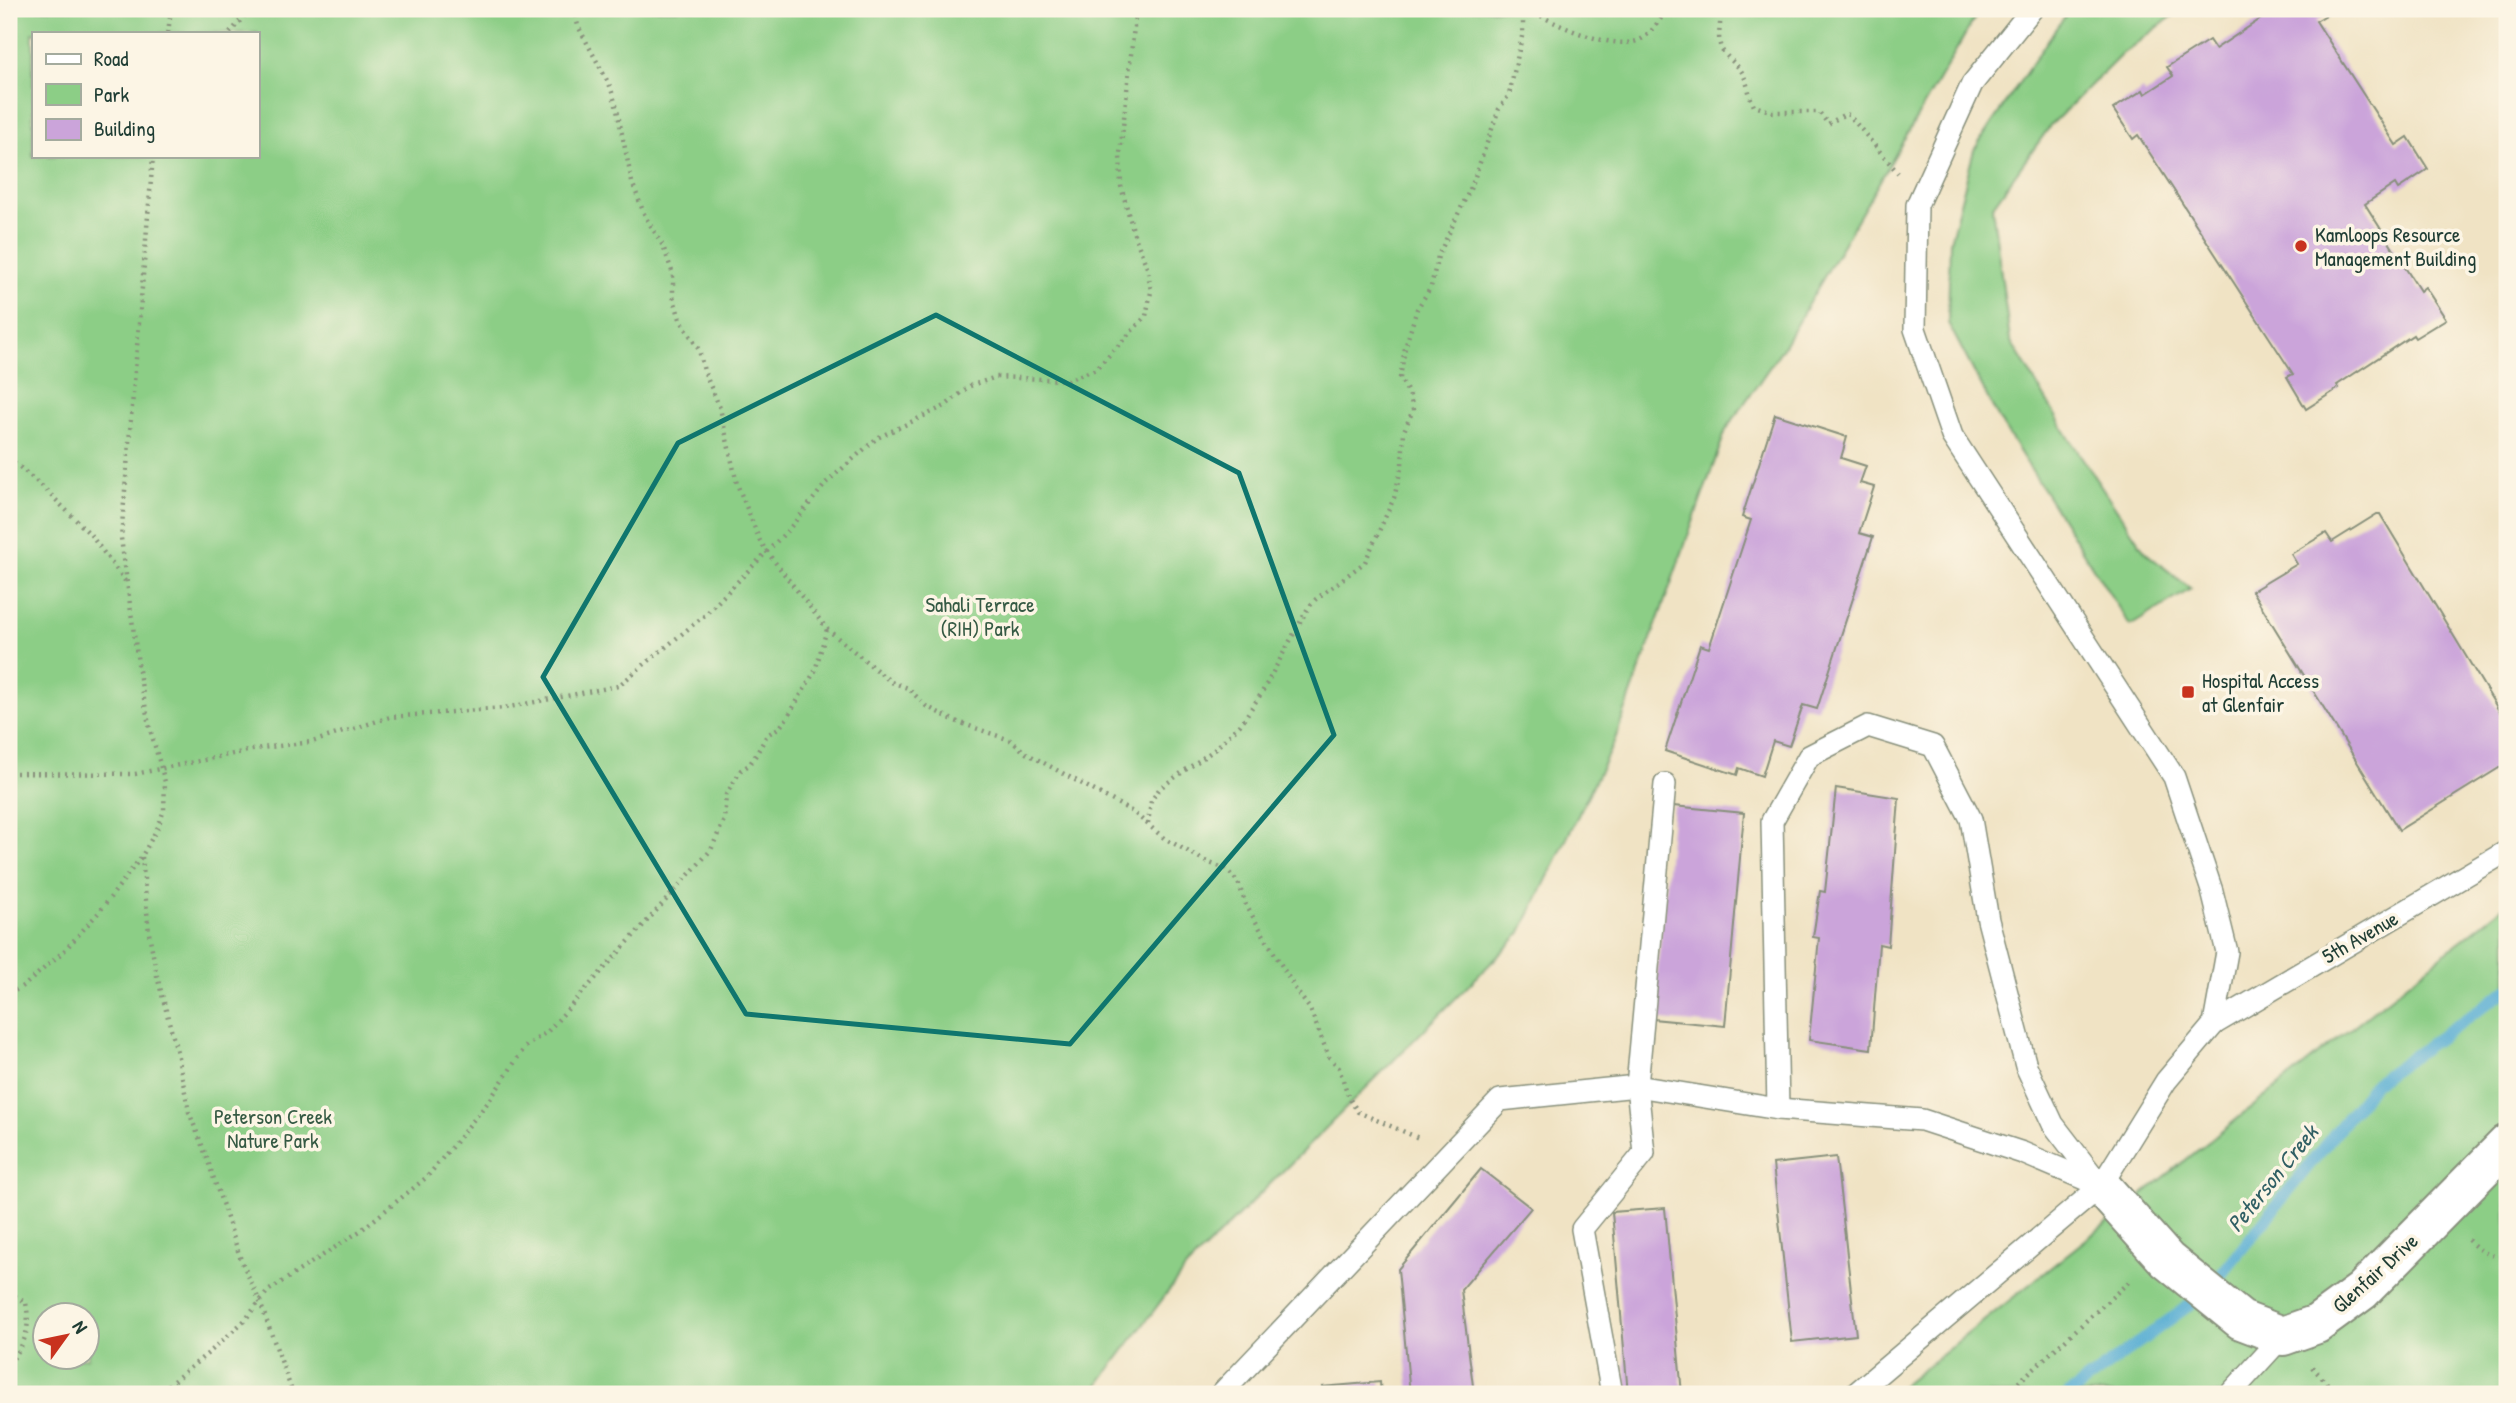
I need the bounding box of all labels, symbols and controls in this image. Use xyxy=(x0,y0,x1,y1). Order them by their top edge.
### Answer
legend xyxy=(32,32,259,158)
text: Road xyxy=(94,44,128,73)
text: Park xyxy=(94,80,129,109)
text: Building xyxy=(94,114,155,143)
place label: Kamloops Resource Management Building xyxy=(2315,220,2476,273)
marker: Kamloops Resource Management Building xyxy=(2293,238,2309,254)
park label: Sahali Terrace (RIH) Park xyxy=(925,590,1035,643)
place label: Hospital Access at Glenfair xyxy=(2202,666,2319,719)
marker: Hospital Access at Glenfair xyxy=(2180,684,2196,700)
street label: 5th Avenue xyxy=(2317,904,2403,970)
park label: Peterson Creek Nature Park xyxy=(214,1102,332,1155)
water label: Peterson Creek xyxy=(2219,1116,2326,1238)
street label: Glenfair Drive xyxy=(2326,1227,2424,1319)
north arrow xyxy=(32,1302,102,1372)
text: N xyxy=(67,1315,94,1338)

